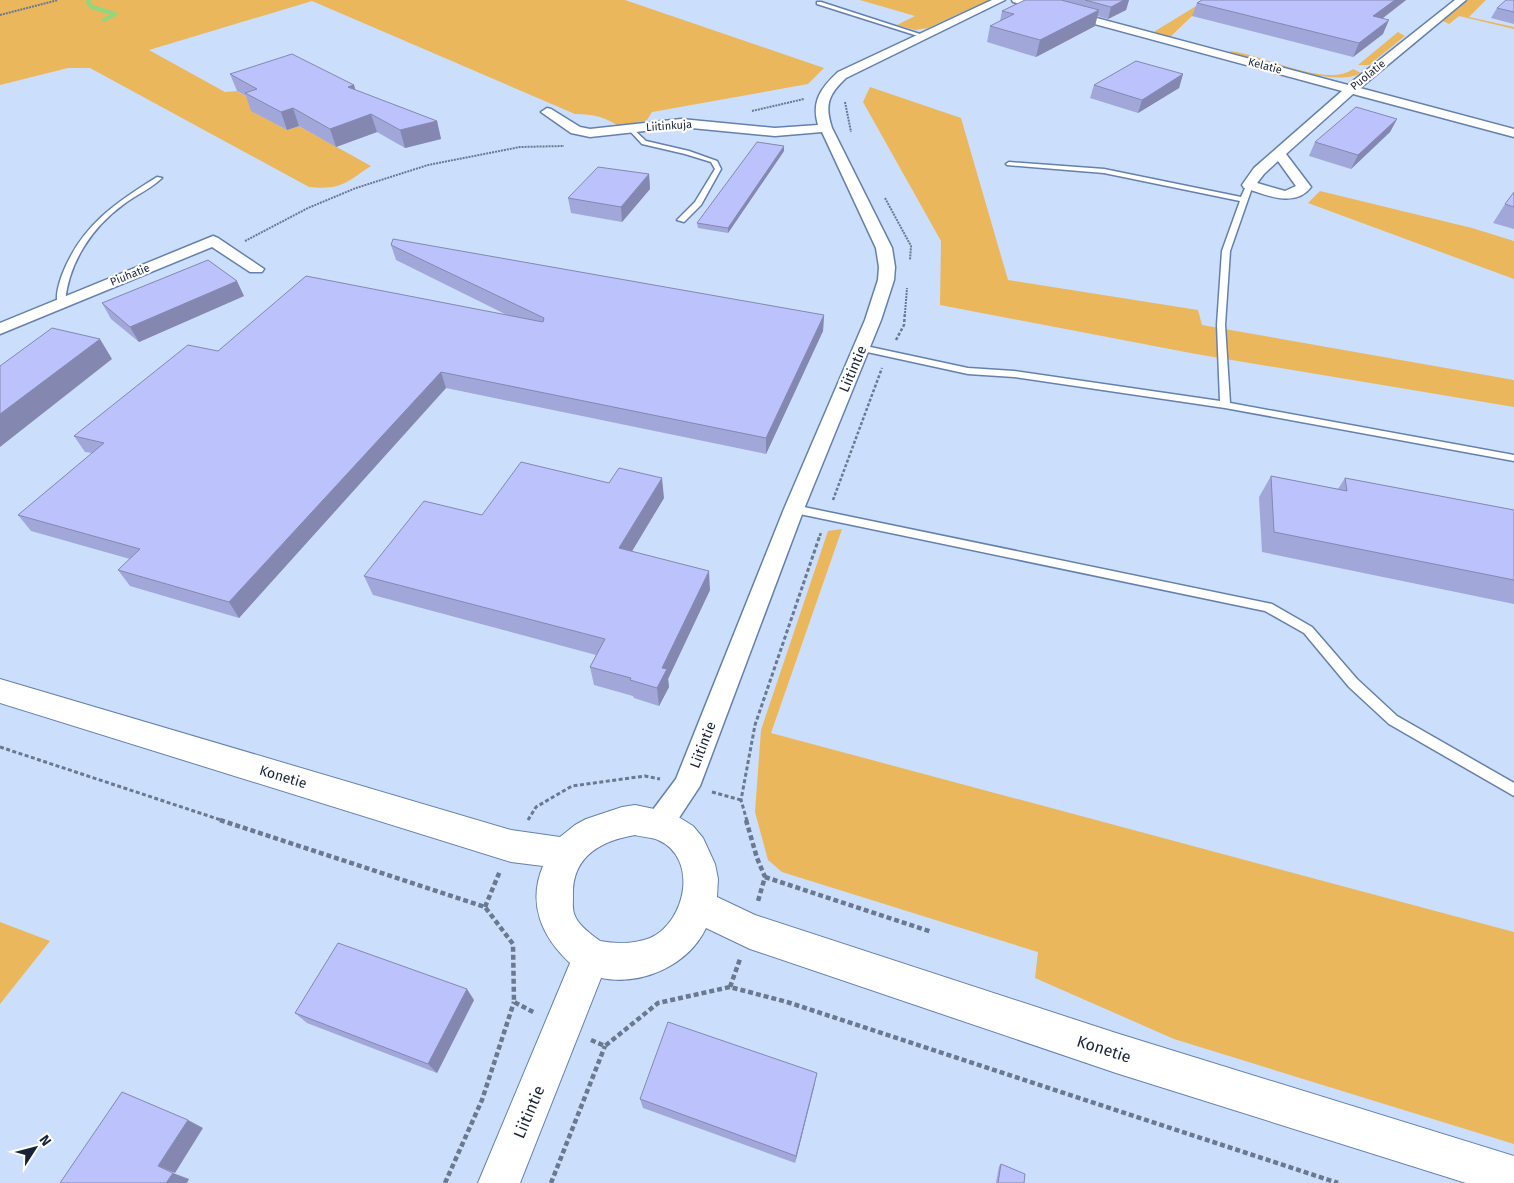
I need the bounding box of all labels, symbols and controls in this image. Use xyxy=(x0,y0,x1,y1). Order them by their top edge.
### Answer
street label: Kelatie xyxy=(1247,55,1283,77)
street label: Puolatie xyxy=(1348,57,1388,93)
street label: Liitinkuja xyxy=(645,118,693,134)
street label: Piuhatie xyxy=(108,261,152,289)
street label: Liitintie xyxy=(836,343,870,395)
street label: Liitintie xyxy=(686,719,720,771)
street label: Konetie xyxy=(257,762,309,792)
street label: Konetie xyxy=(1075,1031,1133,1067)
street label: Liitintie xyxy=(509,1083,549,1141)
north arrow xyxy=(10,1123,60,1173)
text: N xyxy=(36,1132,55,1149)

